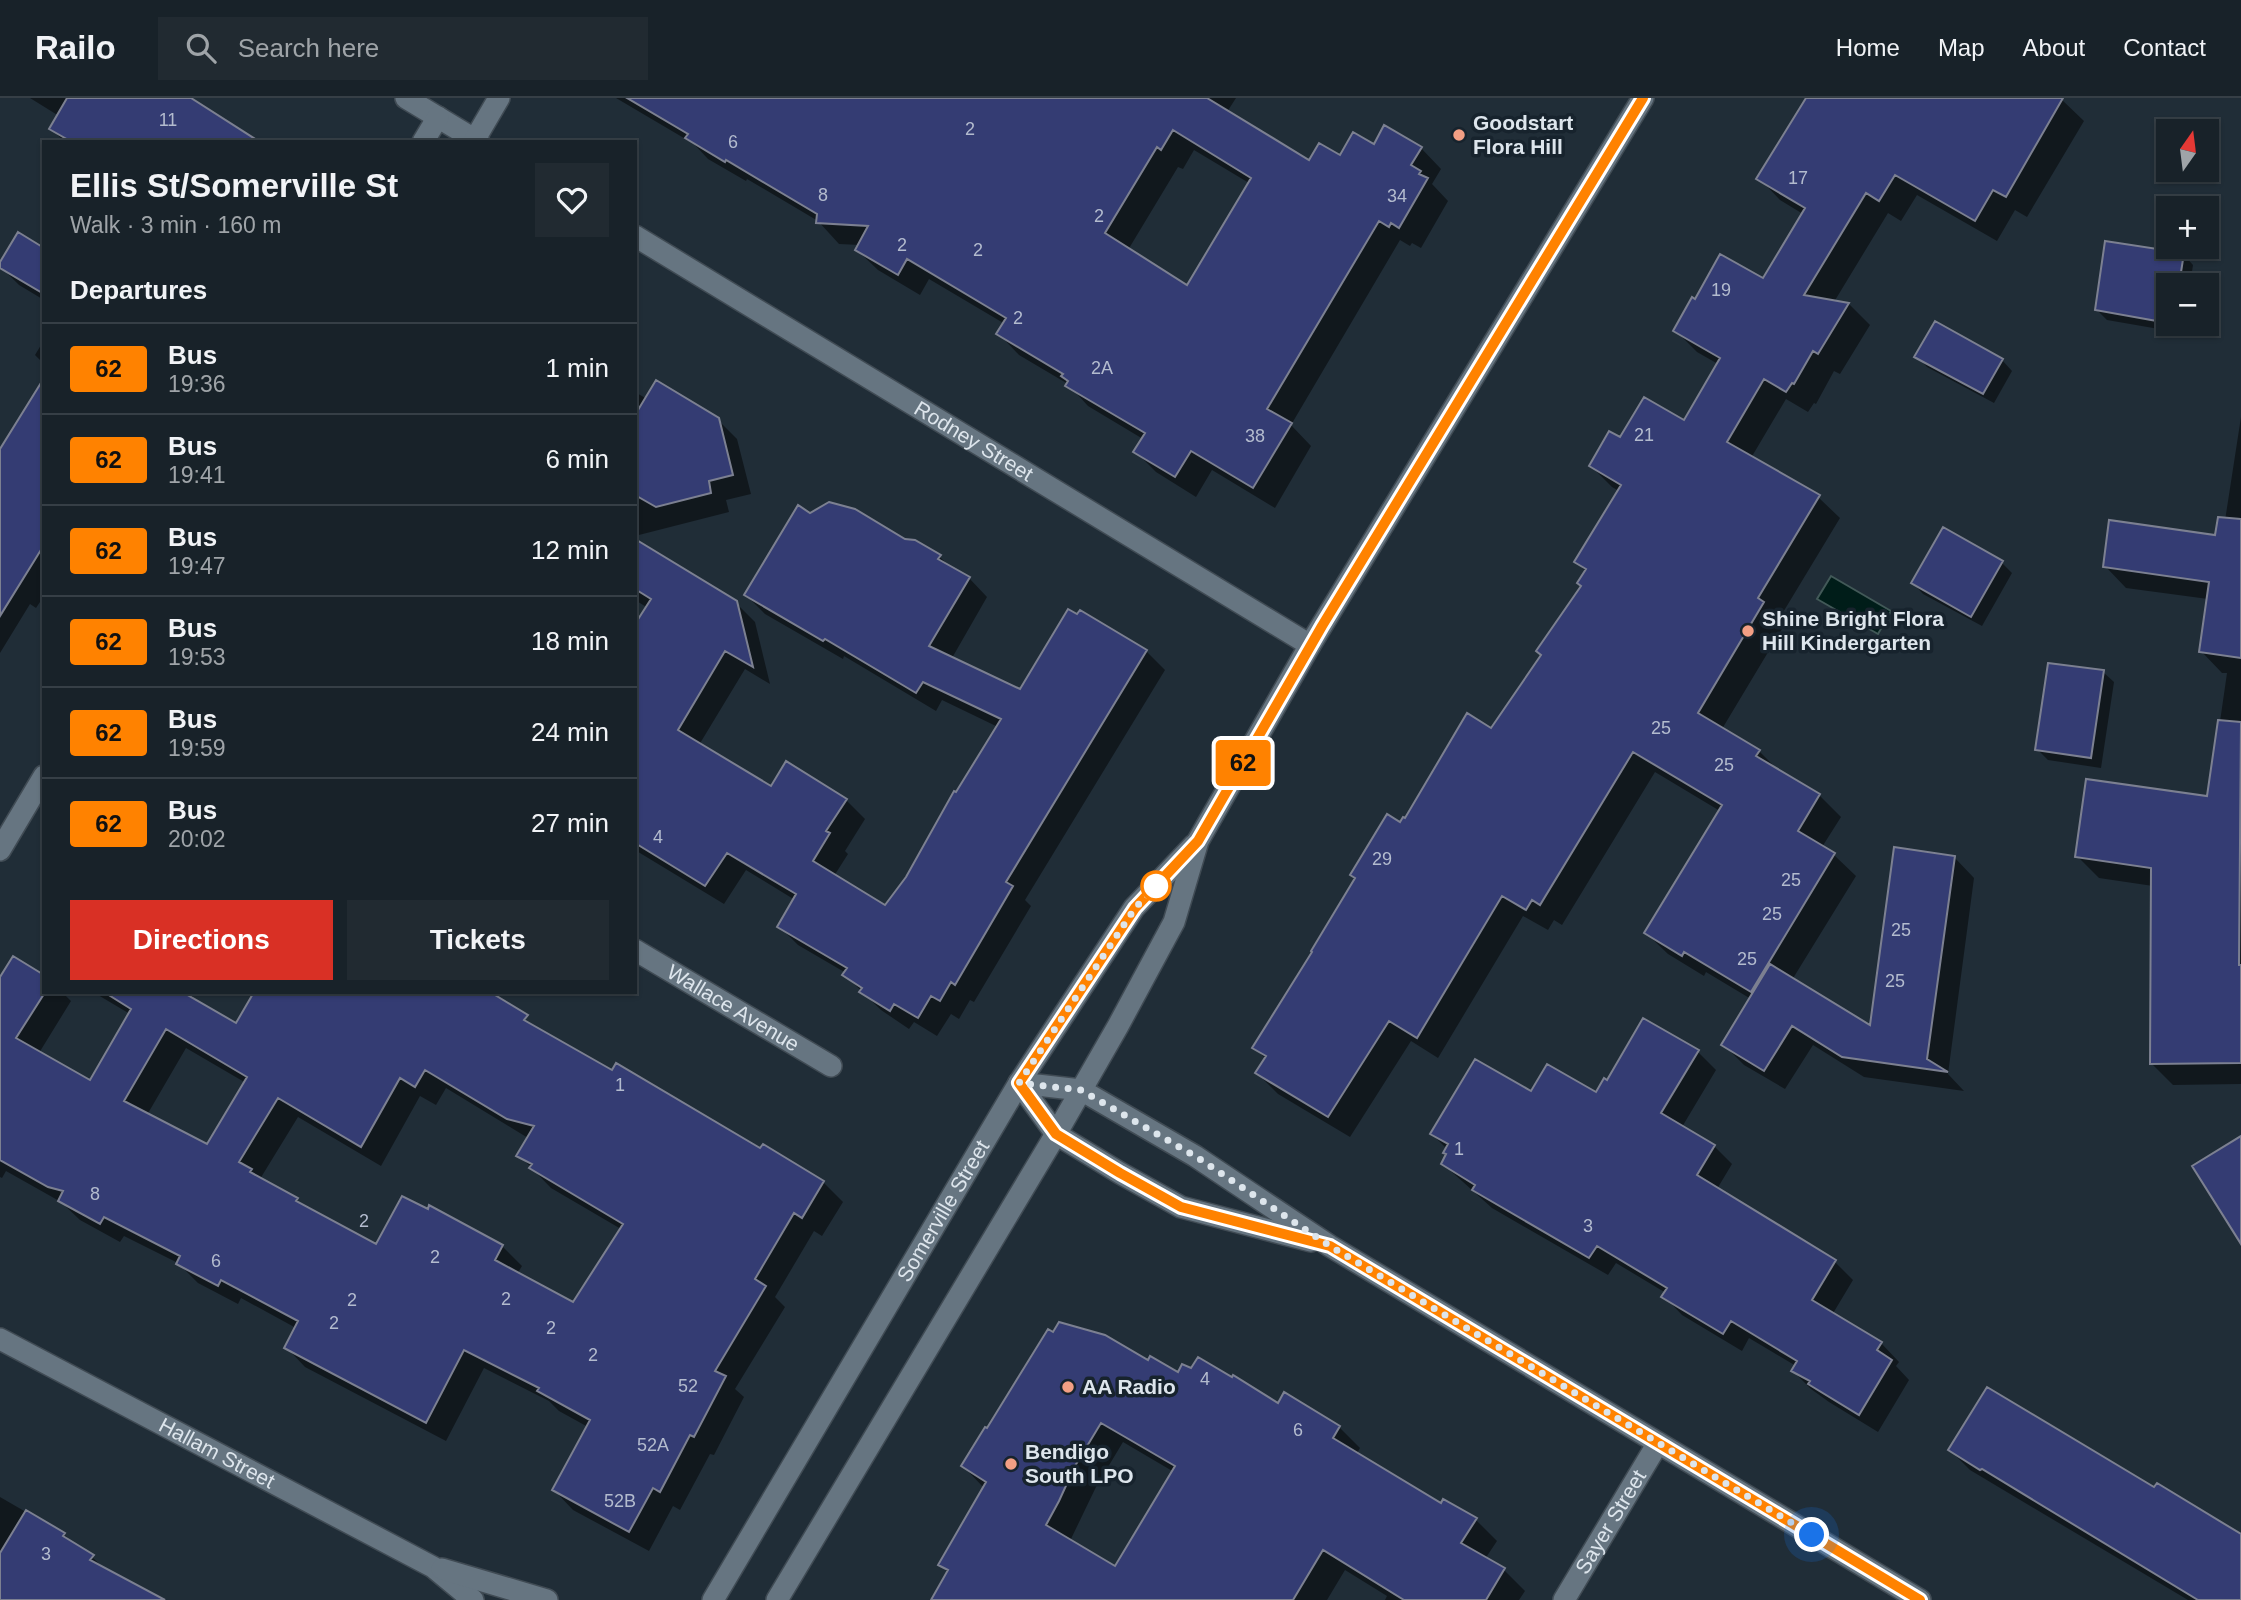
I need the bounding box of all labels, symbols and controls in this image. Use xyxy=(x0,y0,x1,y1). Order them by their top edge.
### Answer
search box xyxy=(158,17,648,80)
text: Railo xyxy=(35,29,116,66)
icon: search xyxy=(182,29,220,67)
text: Search here xyxy=(238,33,379,63)
text: Home xyxy=(1836,34,1900,61)
text: Map xyxy=(1938,34,1985,61)
text: About xyxy=(2023,34,2085,61)
text: Contact xyxy=(2123,34,2206,61)
house number: 11 xyxy=(159,110,177,130)
place label: Goodstart Flora Hill xyxy=(1473,111,1573,158)
house number: 2 xyxy=(965,119,975,139)
north arrow xyxy=(2156,119,2219,182)
map controls xyxy=(2156,119,2219,336)
marker: Goodstart Flora Hill xyxy=(1451,127,1467,143)
house number: 6 xyxy=(728,132,738,152)
button: heart xyxy=(535,163,609,237)
text: Ellis St/Somerville St xyxy=(70,167,398,204)
house number: 17 xyxy=(1788,168,1808,188)
house number: 8 xyxy=(818,185,828,205)
house number: 34 xyxy=(1387,186,1407,206)
button: + xyxy=(2156,196,2219,259)
house number: 2 xyxy=(1094,206,1104,226)
text: Walk · 3 min · 160 m xyxy=(70,212,281,238)
house number: 2 xyxy=(897,235,907,255)
house number: 2 xyxy=(973,240,983,260)
button: − xyxy=(2156,273,2219,336)
text: Departures xyxy=(70,275,207,305)
house number: 19 xyxy=(1711,280,1731,300)
house number: 2 xyxy=(1013,308,1023,328)
text: Bus xyxy=(168,340,217,370)
text: 1 min xyxy=(545,353,609,383)
text: 62 xyxy=(95,355,122,382)
house number: 2A xyxy=(1091,358,1113,378)
text: 19:36 xyxy=(168,371,226,397)
street label: Rodney Street xyxy=(911,396,1037,486)
house number: 21 xyxy=(1634,425,1654,445)
house number: 38 xyxy=(1245,426,1265,446)
text: Bus xyxy=(168,431,217,461)
text: 6 min xyxy=(545,444,609,474)
text: 62 xyxy=(95,446,122,473)
text: 19:41 xyxy=(168,462,226,488)
text: Bus xyxy=(168,522,217,552)
text: 12 min xyxy=(531,535,609,565)
text: 62 xyxy=(95,537,122,564)
text: 19:47 xyxy=(168,553,226,579)
place label: Shine Bright Flora Hill Kindergarten xyxy=(1762,607,1944,654)
text: Bus xyxy=(168,613,217,643)
marker: Shine Bright Flora Hill Kindergarten xyxy=(1740,623,1756,639)
text: 18 min xyxy=(531,626,609,656)
text: 62 xyxy=(95,628,122,655)
text: 19:53 xyxy=(168,644,226,670)
text: Bus xyxy=(168,704,217,734)
text: 24 min xyxy=(531,717,609,747)
house number: 25 xyxy=(1651,718,1671,738)
text: 62 xyxy=(95,719,122,746)
text: 19:59 xyxy=(168,735,226,761)
line badge: 62 xyxy=(1212,740,1274,786)
text: 62 xyxy=(1230,749,1256,776)
house number: 25 xyxy=(1714,755,1734,775)
text: Bus xyxy=(168,795,217,825)
text: 27 min xyxy=(531,808,609,838)
text: 62 xyxy=(95,810,122,837)
text: 20:02 xyxy=(168,826,226,852)
house number: 4 xyxy=(653,827,663,847)
house number: 29 xyxy=(1372,849,1392,869)
house number: 25 xyxy=(1781,870,1801,890)
unlabelled marker xyxy=(1141,871,1171,901)
button: Directions xyxy=(70,900,333,980)
button: Tickets xyxy=(347,900,609,980)
house number: 25 xyxy=(1762,904,1782,924)
house number: 25 xyxy=(1891,920,1911,940)
house number: 25 xyxy=(1737,949,1757,969)
street label: Wallace Avenue xyxy=(663,960,804,1056)
house number: 25 xyxy=(1885,971,1905,991)
house number: 1 xyxy=(615,1075,625,1095)
street label: Somerville Street xyxy=(892,1136,994,1285)
house number: 1 xyxy=(1454,1139,1464,1159)
house number: 8 xyxy=(90,1184,100,1204)
house number: 2 xyxy=(359,1211,369,1231)
house number: 3 xyxy=(1583,1216,1593,1236)
house number: 2 xyxy=(430,1247,440,1267)
house number: 6 xyxy=(211,1251,221,1271)
house number: 2 xyxy=(501,1289,511,1309)
house number: 2 xyxy=(347,1290,357,1310)
house number: 2 xyxy=(329,1313,339,1333)
house number: 2 xyxy=(546,1318,556,1338)
house number: 2 xyxy=(588,1345,598,1365)
house number: 4 xyxy=(1200,1369,1210,1389)
place label: AA Radio xyxy=(1082,1375,1176,1398)
house number: 52 xyxy=(678,1376,698,1396)
marker: AA Radio xyxy=(1060,1379,1076,1395)
street label: Hallam Street xyxy=(155,1413,279,1493)
house number: 6 xyxy=(1293,1420,1303,1440)
house number: 52A xyxy=(637,1435,669,1455)
place label: Bendigo South LPO xyxy=(1025,1440,1134,1487)
marker: Bendigo South LPO xyxy=(1003,1456,1019,1472)
street label: Sayer Street xyxy=(1570,1466,1650,1578)
house number: 52B xyxy=(604,1491,636,1511)
your location xyxy=(1794,1517,1829,1552)
house number: 3 xyxy=(41,1544,51,1564)

